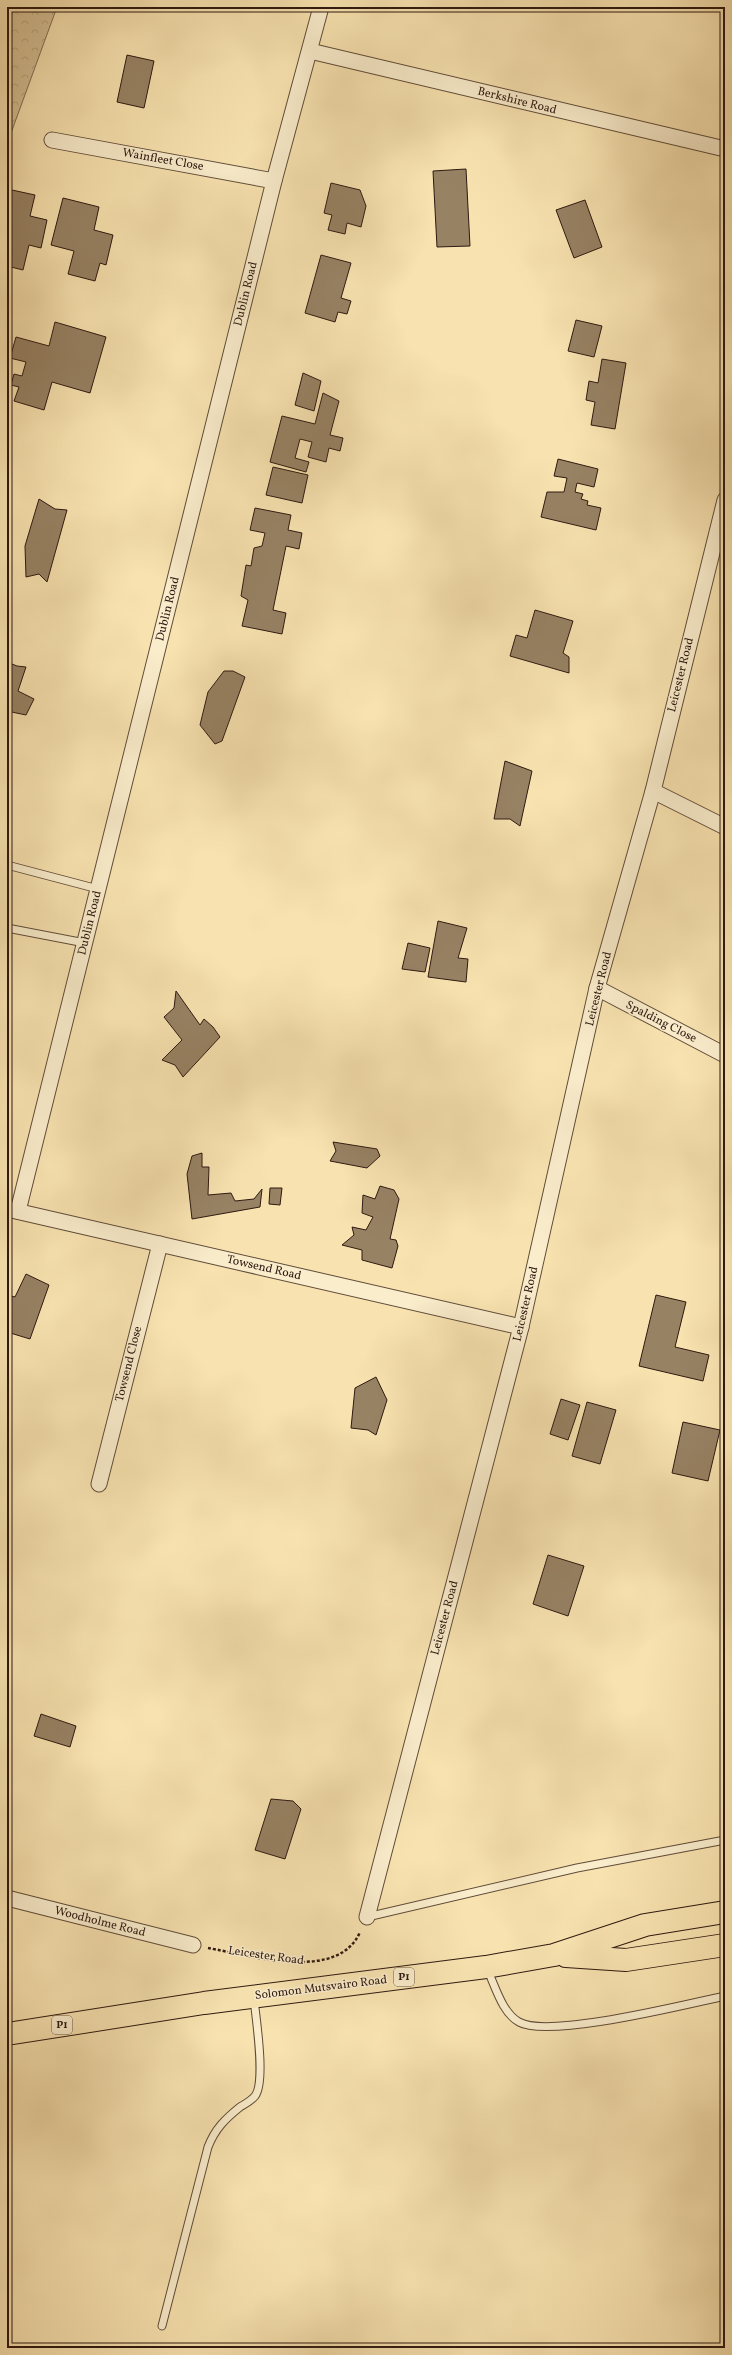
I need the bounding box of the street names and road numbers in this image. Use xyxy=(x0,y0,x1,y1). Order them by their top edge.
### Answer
street label: Berkshire Road xyxy=(476,83,558,119)
street label: Wainfleet Close xyxy=(121,145,205,175)
street label: Dublin Road xyxy=(230,260,262,328)
street label: Dublin Road xyxy=(152,575,184,643)
street label: Leicester Road xyxy=(664,636,698,714)
street label: Dublin Road xyxy=(74,889,106,957)
street label: Leicester Road xyxy=(582,950,616,1028)
street label: Spalding Close xyxy=(623,997,700,1047)
street label: Towsend Road xyxy=(225,1252,303,1284)
street label: Leicester Road xyxy=(510,1265,542,1343)
street label: Towsend Close xyxy=(112,1324,146,1404)
street label: Leicester Road xyxy=(427,1579,463,1657)
street label: Woodholme Road xyxy=(53,1903,147,1941)
street label: Leicester Road xyxy=(227,1943,305,1969)
road number: P1 xyxy=(394,1968,414,1986)
street label: Solomon Mutsvairo Road xyxy=(254,1972,388,2004)
road number: P1 xyxy=(52,2016,72,2034)

